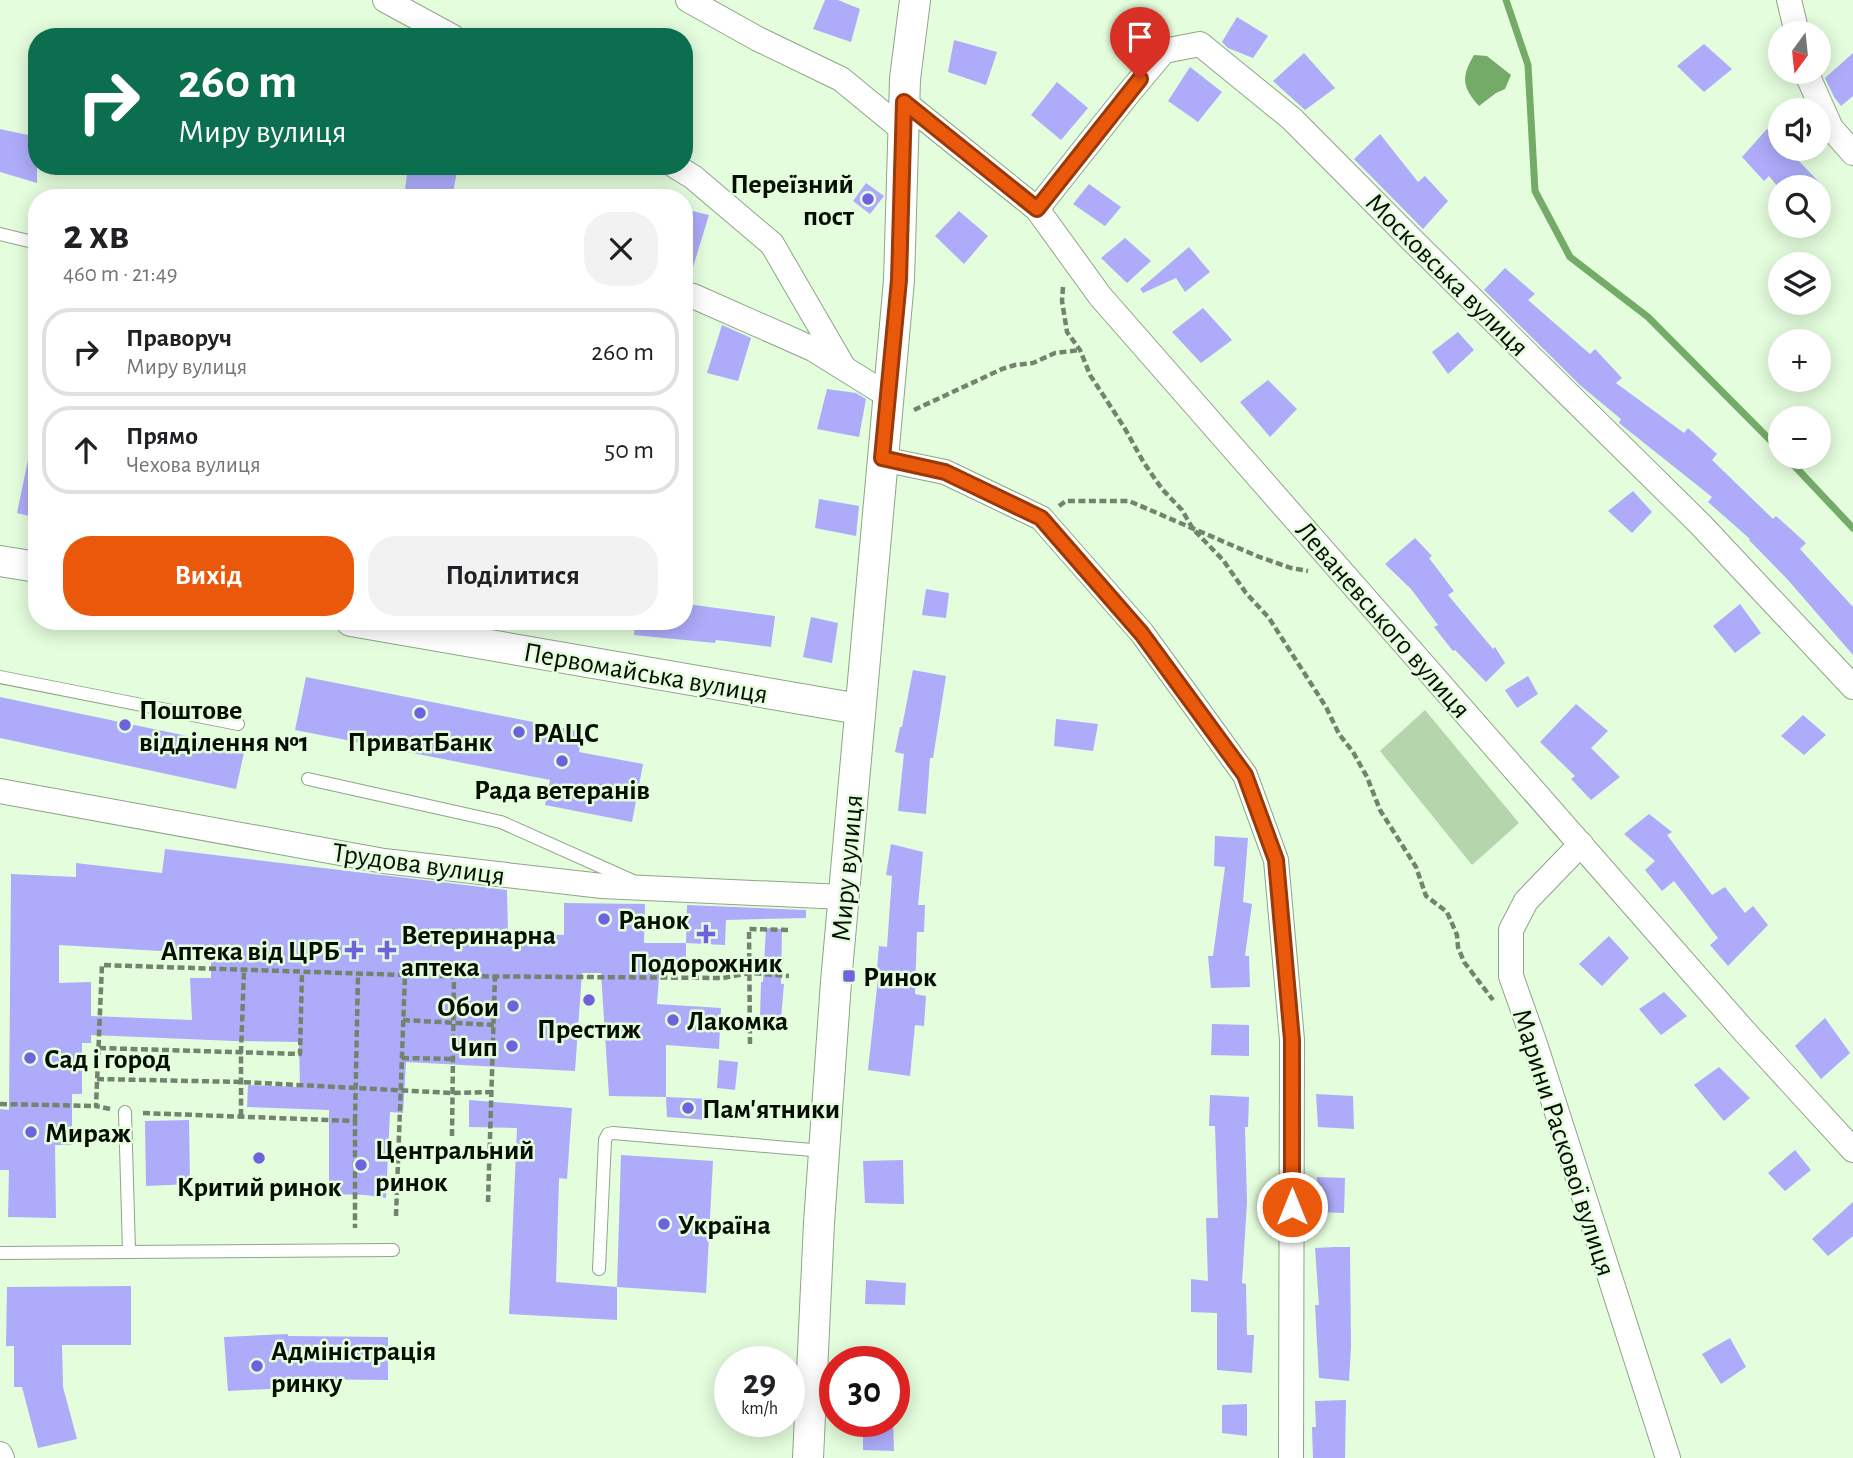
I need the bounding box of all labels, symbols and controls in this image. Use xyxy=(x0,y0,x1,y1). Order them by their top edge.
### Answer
pin xyxy=(1110,7,1170,79)
icon: arrive xyxy=(1121,18,1159,56)
north arrow xyxy=(1768,21,1830,84)
map controls xyxy=(1768,21,1831,469)
icon: right xyxy=(63,56,154,147)
text: 260 m xyxy=(178,58,297,107)
button: sound xyxy=(1768,98,1831,161)
text: Миру вулиця xyxy=(178,116,347,148)
place label: Переїзний пост xyxy=(730,171,855,231)
button: search xyxy=(1768,175,1831,238)
street label: Московська вулиця xyxy=(1360,189,1533,362)
marker: Переїзний пост xyxy=(860,191,876,207)
button: close xyxy=(584,212,658,286)
text: 2 хв xyxy=(63,214,129,256)
button: layers xyxy=(1768,252,1831,315)
text: 460 m · 21:49 xyxy=(63,263,178,286)
text: Праворуч xyxy=(126,325,232,351)
button: + xyxy=(1768,329,1831,392)
icon: right xyxy=(67,333,105,371)
text: 260 m xyxy=(591,339,654,365)
text: Миру вулиця xyxy=(126,356,247,379)
button: − xyxy=(1768,406,1831,469)
text: Прямо xyxy=(126,423,198,449)
icon: ahead xyxy=(67,431,105,469)
text: 50 m xyxy=(604,437,654,463)
text: Чехова вулиця xyxy=(126,454,261,477)
street label: Леваневського вулиця xyxy=(1290,517,1475,724)
button: Вихід xyxy=(63,536,354,616)
button: Поділитися xyxy=(368,536,658,616)
street label: Первомайська вулиця xyxy=(521,639,770,709)
place label: Поштове відділення №1 xyxy=(139,697,309,757)
marker: ПриватБанк xyxy=(412,705,428,721)
marker: Поштове відділення №1 xyxy=(117,717,133,733)
place label: РАЦС xyxy=(533,720,599,748)
marker: РАЦС xyxy=(511,724,527,740)
place label: ПриватБанк xyxy=(348,729,492,757)
marker: Рада ветеранів xyxy=(554,753,570,769)
place label: Рада ветеранів xyxy=(474,777,650,805)
street label: Миру вулиця xyxy=(828,793,868,943)
street label: Трудова вулиця xyxy=(331,839,507,891)
place label: Ранок xyxy=(618,907,689,935)
marker: Ранок xyxy=(596,911,612,927)
place label: Ветеринарна аптека xyxy=(401,922,556,982)
marker: Подорожник xyxy=(698,926,714,942)
place label: Аптека від ЦРБ xyxy=(161,938,340,966)
marker: Аптека від ЦРБ xyxy=(346,942,362,958)
marker: Ветеринарна аптека xyxy=(379,942,395,958)
place label: Подорожник xyxy=(630,950,783,978)
place label: Ринок xyxy=(863,964,937,992)
marker: Ринок xyxy=(841,968,857,984)
marker: Престиж xyxy=(581,992,597,1008)
place label: Обои xyxy=(437,994,499,1022)
marker: Обои xyxy=(505,998,521,1014)
street label: Марини Раскової вулиця xyxy=(1507,1006,1620,1280)
place label: Лакомка xyxy=(687,1008,788,1036)
marker: Лакомка xyxy=(665,1012,681,1028)
place label: Престиж xyxy=(537,1016,641,1044)
place label: Чип xyxy=(451,1034,498,1062)
marker: Чип xyxy=(504,1038,520,1054)
place label: Сад і город xyxy=(44,1046,171,1074)
marker: Сад і город xyxy=(22,1050,38,1066)
place label: Пам'ятники xyxy=(702,1096,840,1124)
marker: Пам'ятники xyxy=(680,1100,696,1116)
place label: Мираж xyxy=(45,1120,131,1148)
marker: Мираж xyxy=(23,1124,39,1140)
place label: Центральний ринок xyxy=(375,1137,534,1197)
marker: Критий ринок xyxy=(251,1150,267,1166)
marker: Центральний ринок xyxy=(353,1157,369,1173)
position arrow xyxy=(1255,1170,1329,1244)
place label: Критий ринок xyxy=(177,1174,341,1202)
place label: Україна xyxy=(678,1212,771,1240)
marker: Україна xyxy=(656,1216,672,1232)
place label: Адміністрація ринку xyxy=(271,1338,436,1398)
speed limit sign: 30 xyxy=(819,1346,910,1437)
marker: Адміністрація ринку xyxy=(249,1358,265,1374)
text: 29 xyxy=(743,1365,776,1400)
text: km/h xyxy=(741,1400,778,1418)

